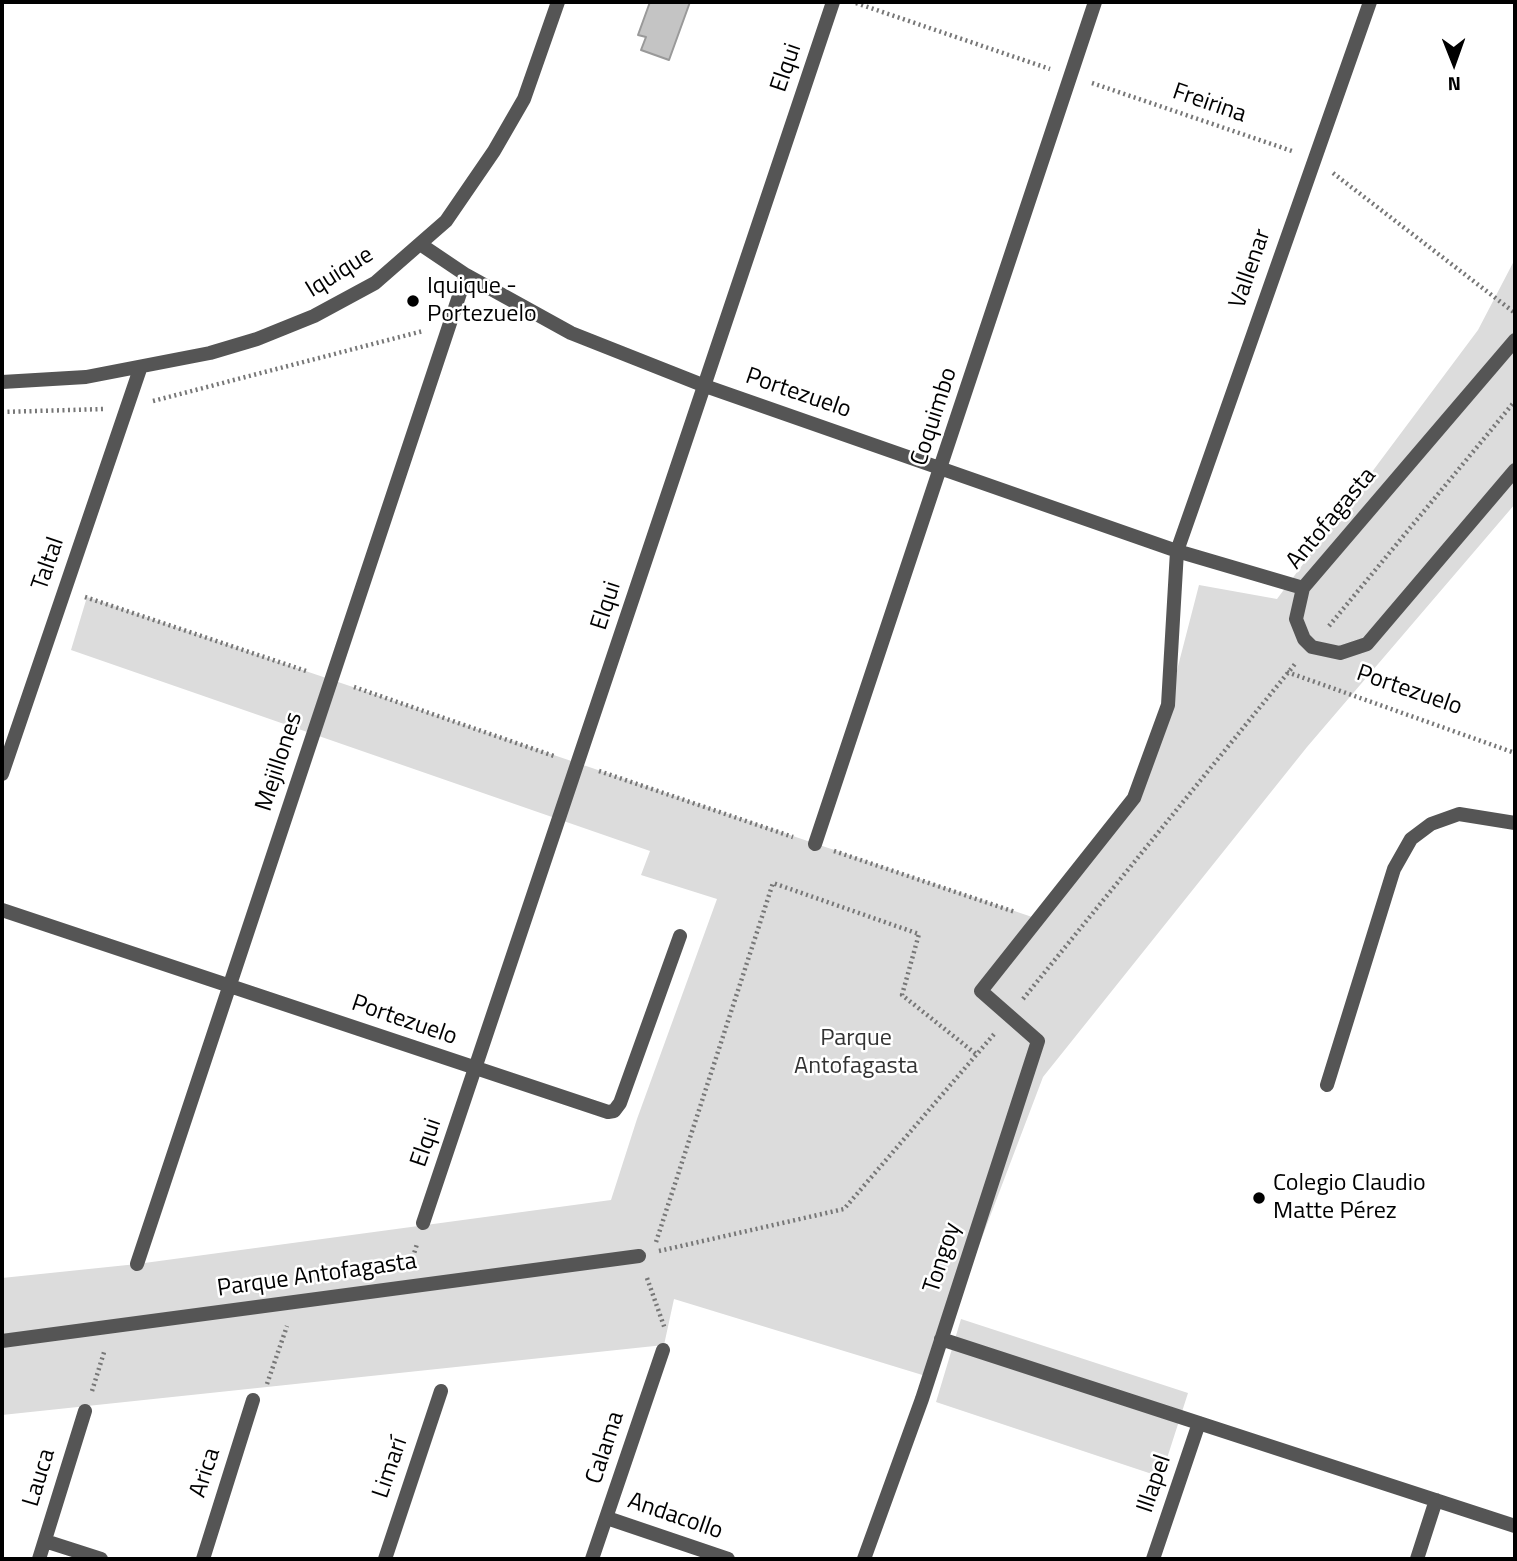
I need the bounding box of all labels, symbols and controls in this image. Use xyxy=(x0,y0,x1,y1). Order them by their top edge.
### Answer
north arrow xyxy=(1419,28,1489,98)
street label: Elqui xyxy=(765,40,809,96)
text: N xyxy=(1448,70,1461,99)
street label: Freirina xyxy=(1168,78,1250,130)
street label: Vallenar xyxy=(1224,226,1278,312)
street label: Iquique xyxy=(301,241,379,305)
place label: Iquique - Portezuelo xyxy=(427,273,537,329)
marker: Iquique - Portezuelo xyxy=(405,293,421,309)
street label: Portezuelo xyxy=(741,363,855,425)
street label: Coquimbo xyxy=(906,364,964,470)
street label: Antofagasta xyxy=(1281,462,1383,576)
street label: Taltal xyxy=(27,534,71,594)
street label: Elqui xyxy=(586,578,628,634)
street label: Portezuelo xyxy=(1352,660,1466,722)
street label: Mejillones xyxy=(250,709,310,815)
street label: Portezuelo xyxy=(347,990,461,1052)
park label: Parque Antofagasta xyxy=(794,1025,918,1081)
street label: Elqui xyxy=(405,1115,449,1171)
place label: Colegio Claudio Matte Pérez xyxy=(1273,1170,1426,1226)
marker: Colegio Claudio Matte Pérez xyxy=(1251,1190,1267,1206)
street label: Tongoy xyxy=(918,1219,968,1297)
street label: Parque Antofagasta xyxy=(215,1248,419,1304)
street label: Calama xyxy=(581,1408,631,1488)
street label: Limarí xyxy=(367,1434,415,1502)
street label: Arica xyxy=(185,1445,227,1501)
street label: Lauca xyxy=(18,1446,62,1510)
street label: Illapel xyxy=(1132,1451,1178,1517)
street label: Andacollo xyxy=(624,1487,726,1547)

